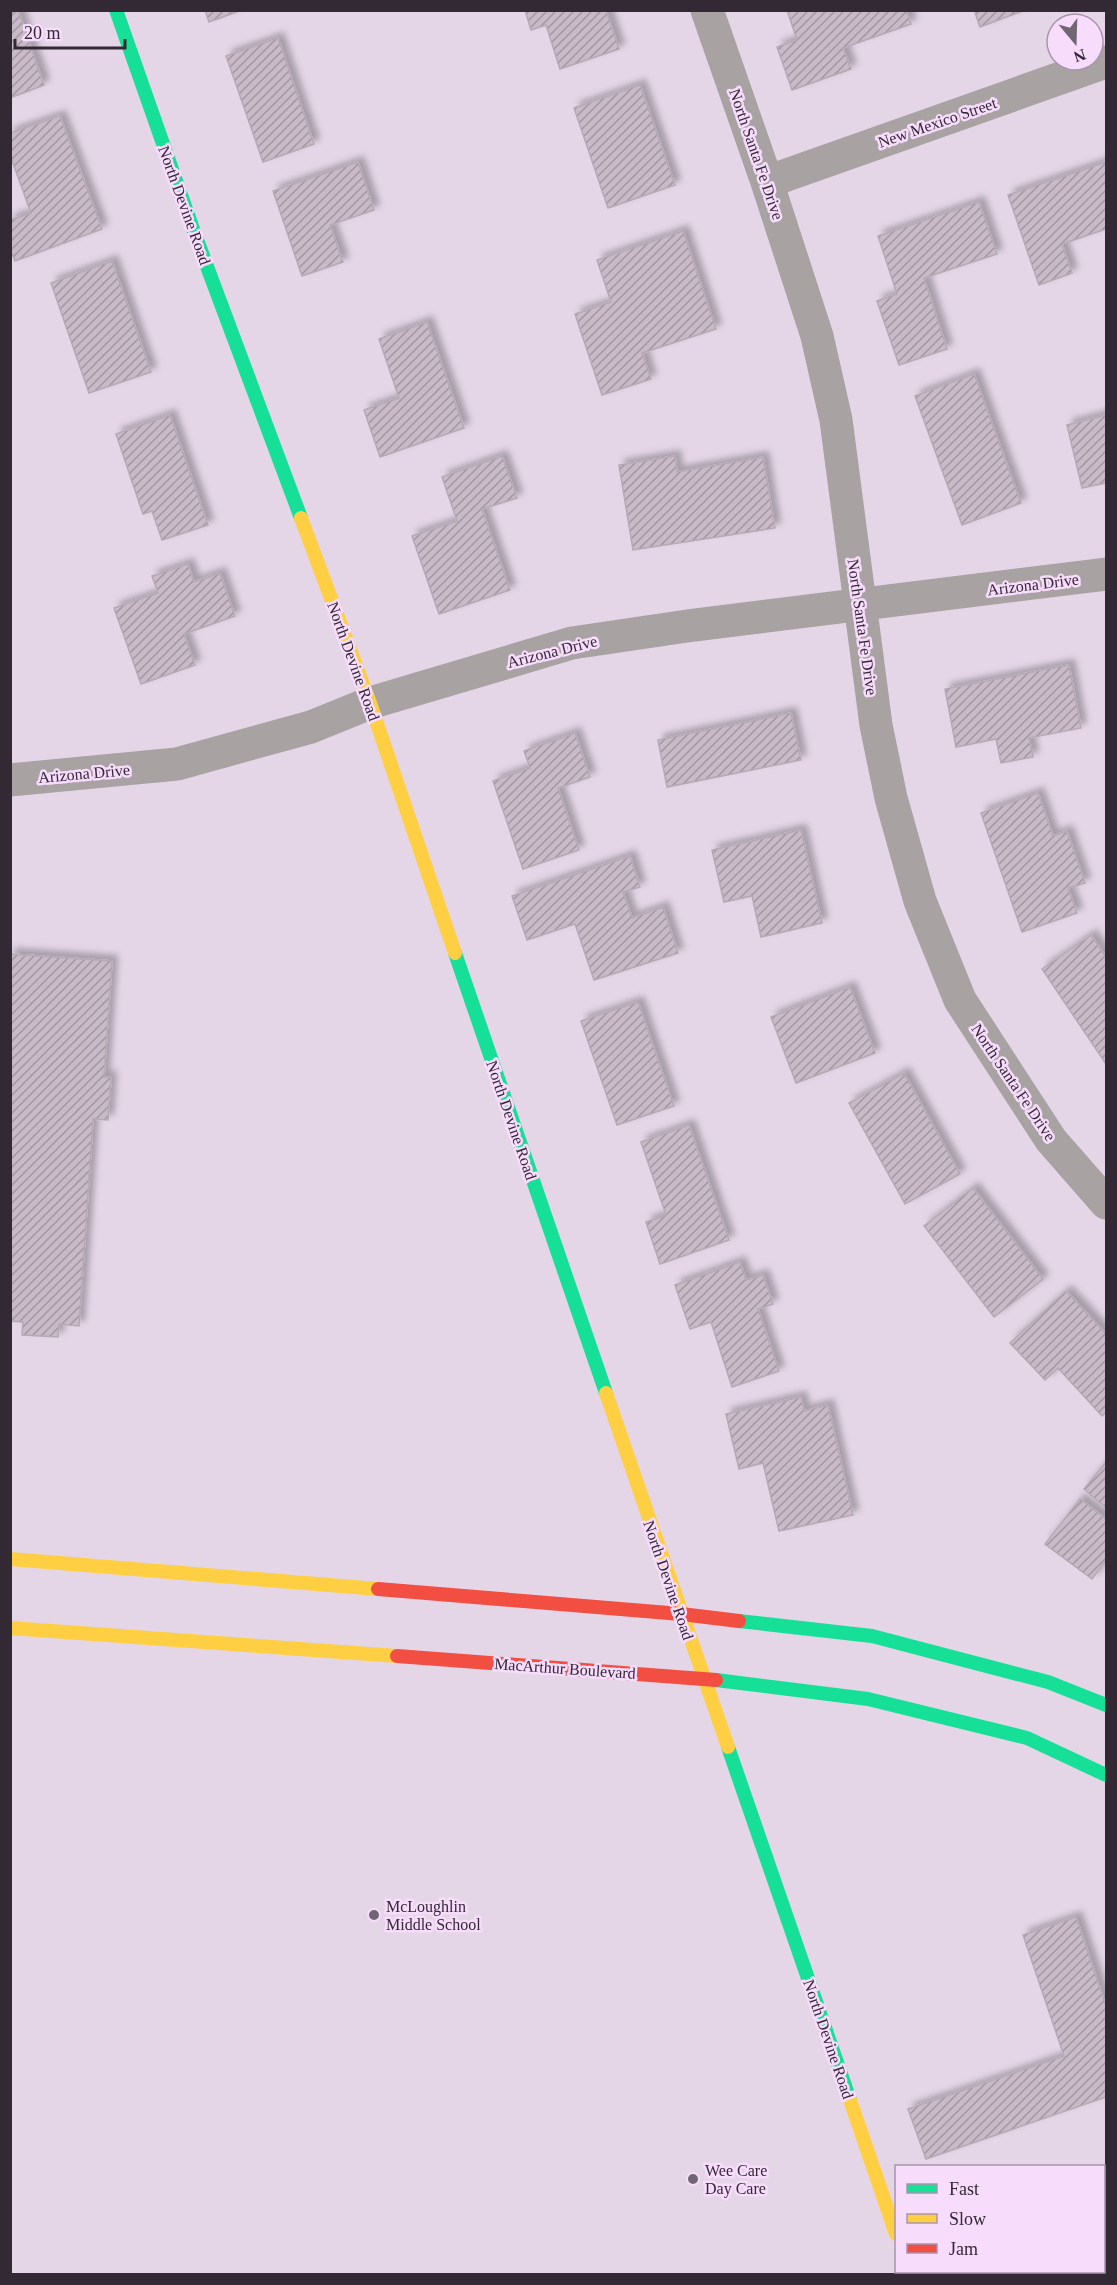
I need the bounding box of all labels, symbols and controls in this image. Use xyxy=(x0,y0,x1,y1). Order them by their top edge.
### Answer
scale bar xyxy=(15,12,124,50)
north arrow xyxy=(1045,12,1105,72)
text: 20 m xyxy=(24,23,61,43)
text: N xyxy=(1071,46,1088,66)
street label: North Santa Fe Drive xyxy=(726,86,787,222)
street label: New Mexico Street xyxy=(876,94,999,151)
street label: North Devine Road xyxy=(155,143,214,267)
street label: North Santa Fe Drive xyxy=(845,558,880,696)
street label: Arizona Drive xyxy=(986,570,1080,599)
street label: North Devine Road xyxy=(324,599,383,723)
street label: Arizona Drive xyxy=(505,632,599,671)
street label: Arizona Drive xyxy=(37,761,131,786)
street label: North Santa Fe Drive xyxy=(968,1021,1059,1144)
street label: North Devine Road xyxy=(483,1058,540,1182)
street label: North Devine Road xyxy=(640,1518,697,1642)
street label: MacArthur Boulevard xyxy=(494,1655,636,1682)
place label: McLoughlin Middle School xyxy=(386,1898,481,1933)
marker: McLoughlin Middle School xyxy=(367,1908,381,1922)
street label: North Devine Road xyxy=(800,1977,857,2101)
place label: Wee Care Day Care xyxy=(705,2162,767,2198)
legend xyxy=(895,2165,1105,2273)
marker: Wee Care Day Care xyxy=(686,2172,700,2186)
text: Fast xyxy=(949,2179,979,2199)
text: Slow xyxy=(949,2209,986,2229)
text: Jam xyxy=(949,2239,978,2259)

